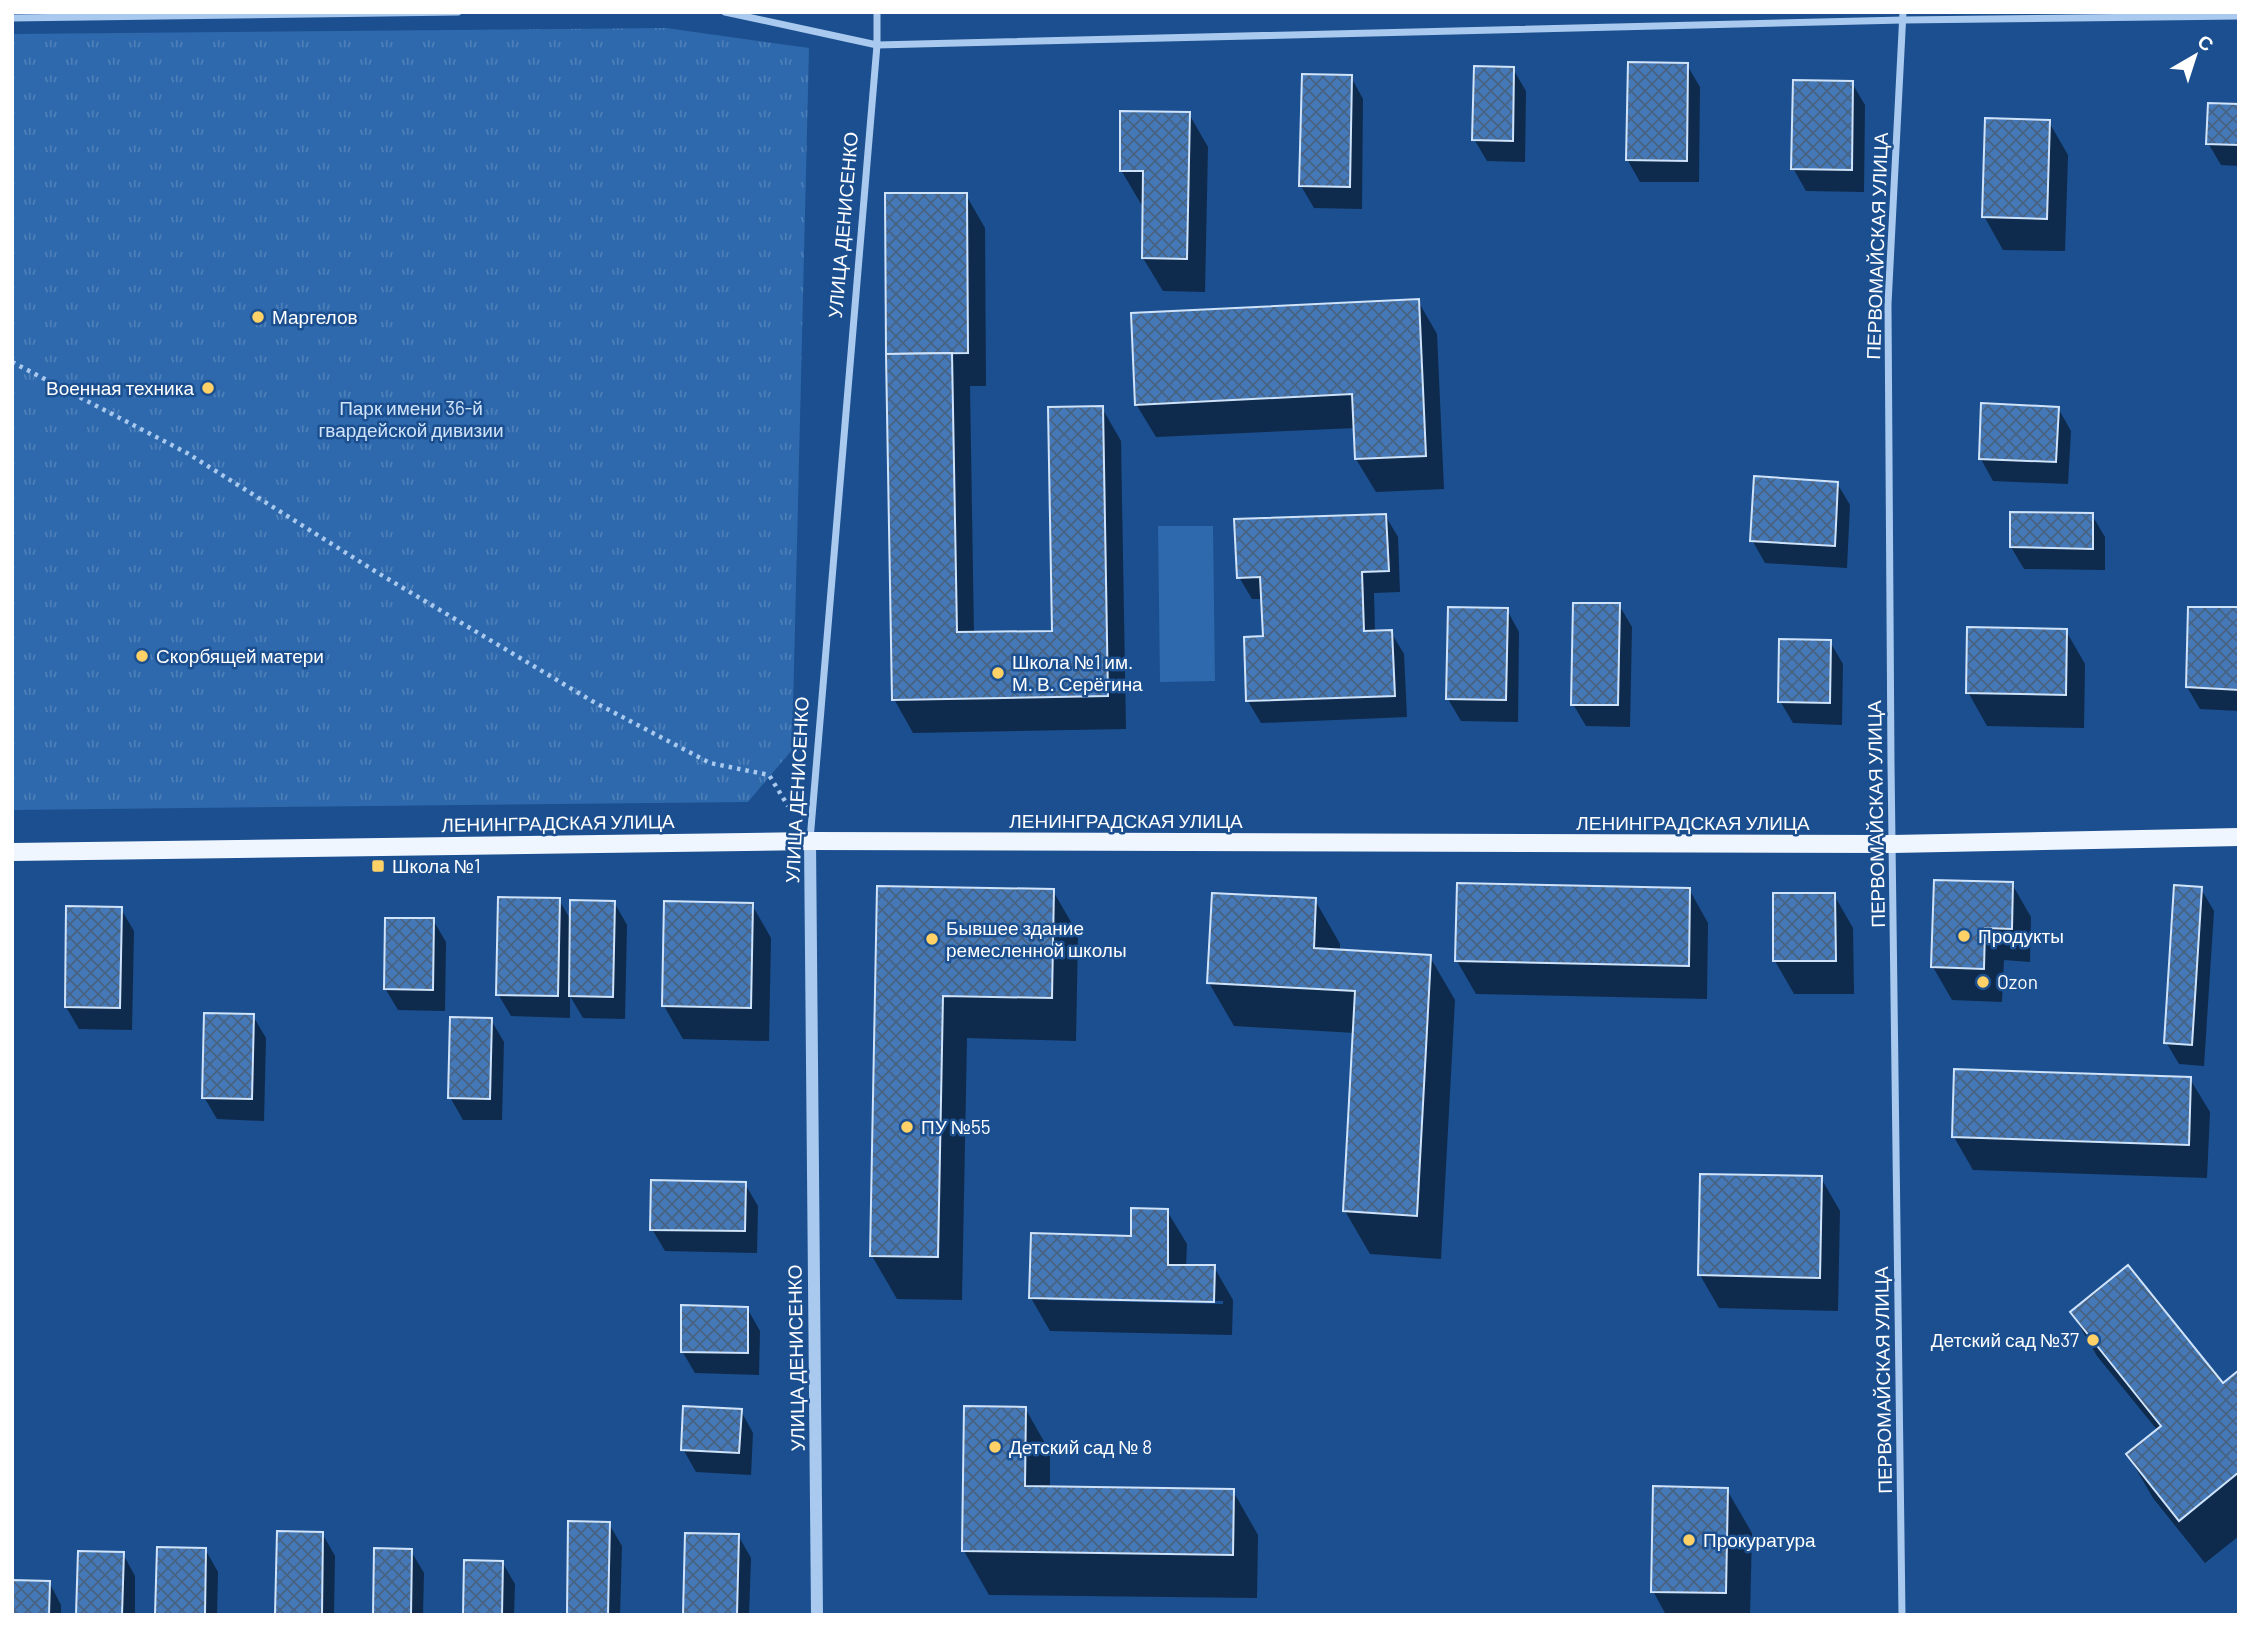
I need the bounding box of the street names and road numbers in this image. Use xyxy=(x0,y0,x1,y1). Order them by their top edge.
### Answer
street label: УЛИЦА ДЕНИСЕНКО xyxy=(823,131,862,319)
street label: ПЕРВОМАЙСКАЯ УЛИЦА xyxy=(1861,132,1892,360)
street label: УЛИЦА ДЕНИСЕНКО xyxy=(780,696,813,884)
street label: ПЕРВОМАЙСКАЯ УЛИЦА xyxy=(1862,700,1889,928)
street label: ЛЕНИНГРАДСКАЯ УЛИЦА xyxy=(441,809,675,836)
street label: ЛЕНИНГРАДСКАЯ УЛИЦА xyxy=(1009,809,1243,832)
street label: ЛЕНИНГРАДСКАЯ УЛИЦА xyxy=(1576,811,1810,834)
street label: УЛИЦА ДЕНИСЕНКО xyxy=(782,1264,809,1452)
street label: ПЕРВОМАЙСКАЯ УЛИЦА xyxy=(1869,1266,1896,1494)

